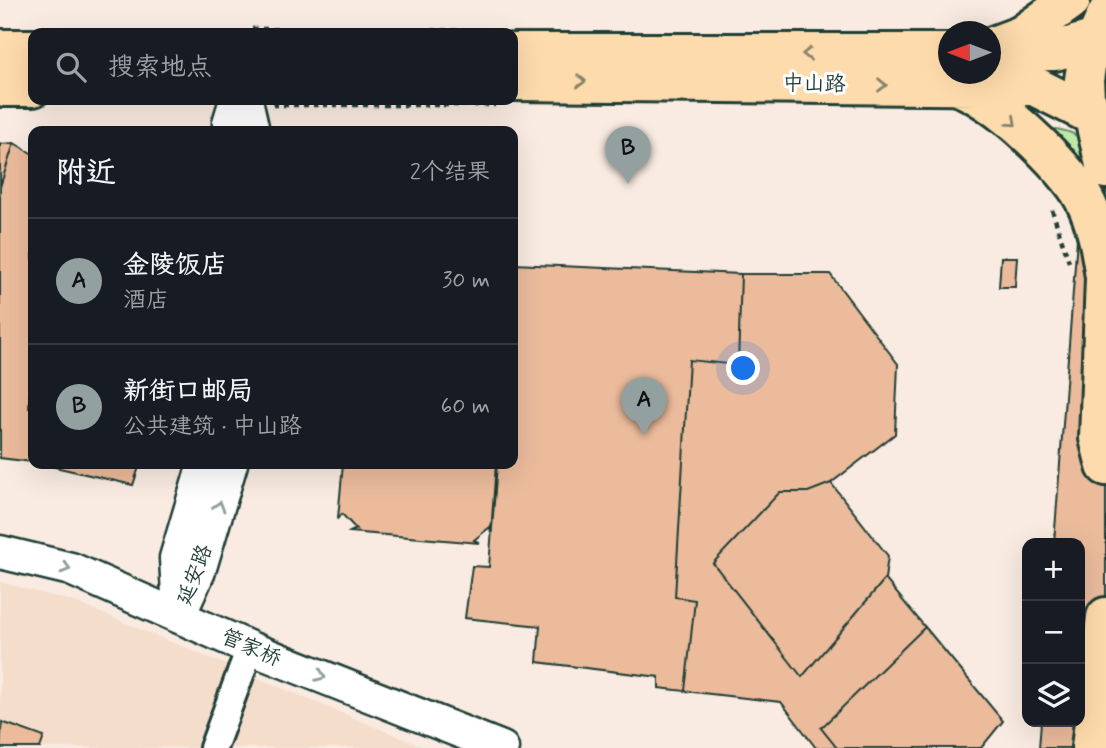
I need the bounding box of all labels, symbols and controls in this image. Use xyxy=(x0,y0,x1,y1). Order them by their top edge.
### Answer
north arrow xyxy=(938,21,1001,84)
search box xyxy=(28,28,518,105)
one-way arrow xyxy=(801,46,812,62)
icon: search xyxy=(52,48,90,86)
text: 搜索地点 xyxy=(108,51,212,85)
street label: 中山路 xyxy=(782,69,846,99)
one-way arrow xyxy=(576,73,587,89)
one-way arrow xyxy=(877,77,888,93)
one-way arrow xyxy=(1004,113,1017,126)
pin: B xyxy=(605,126,651,184)
text: 附近 xyxy=(56,154,116,193)
text: 2个结果 xyxy=(410,158,490,188)
text: 金陵饭店 xyxy=(123,249,227,283)
text: A xyxy=(71,266,87,296)
text: 30 m xyxy=(442,266,490,296)
text: 酒店 xyxy=(123,286,169,316)
your location xyxy=(726,351,760,385)
text: 新街口邮局 xyxy=(123,375,253,409)
pin: A xyxy=(621,377,667,435)
text: B xyxy=(72,392,86,422)
text: 60 m xyxy=(441,392,490,422)
text: 公共建筑 · 中山路 xyxy=(123,412,302,442)
one-way arrow xyxy=(211,501,225,513)
map controls xyxy=(1022,538,1085,727)
button: + xyxy=(1022,538,1085,601)
street label: 延安路 xyxy=(171,541,219,609)
one-way arrow xyxy=(60,560,72,575)
button: − xyxy=(1022,601,1085,664)
street label: 管家桥 xyxy=(217,623,285,673)
button: layers xyxy=(1022,664,1085,727)
one-way arrow xyxy=(314,668,326,682)

